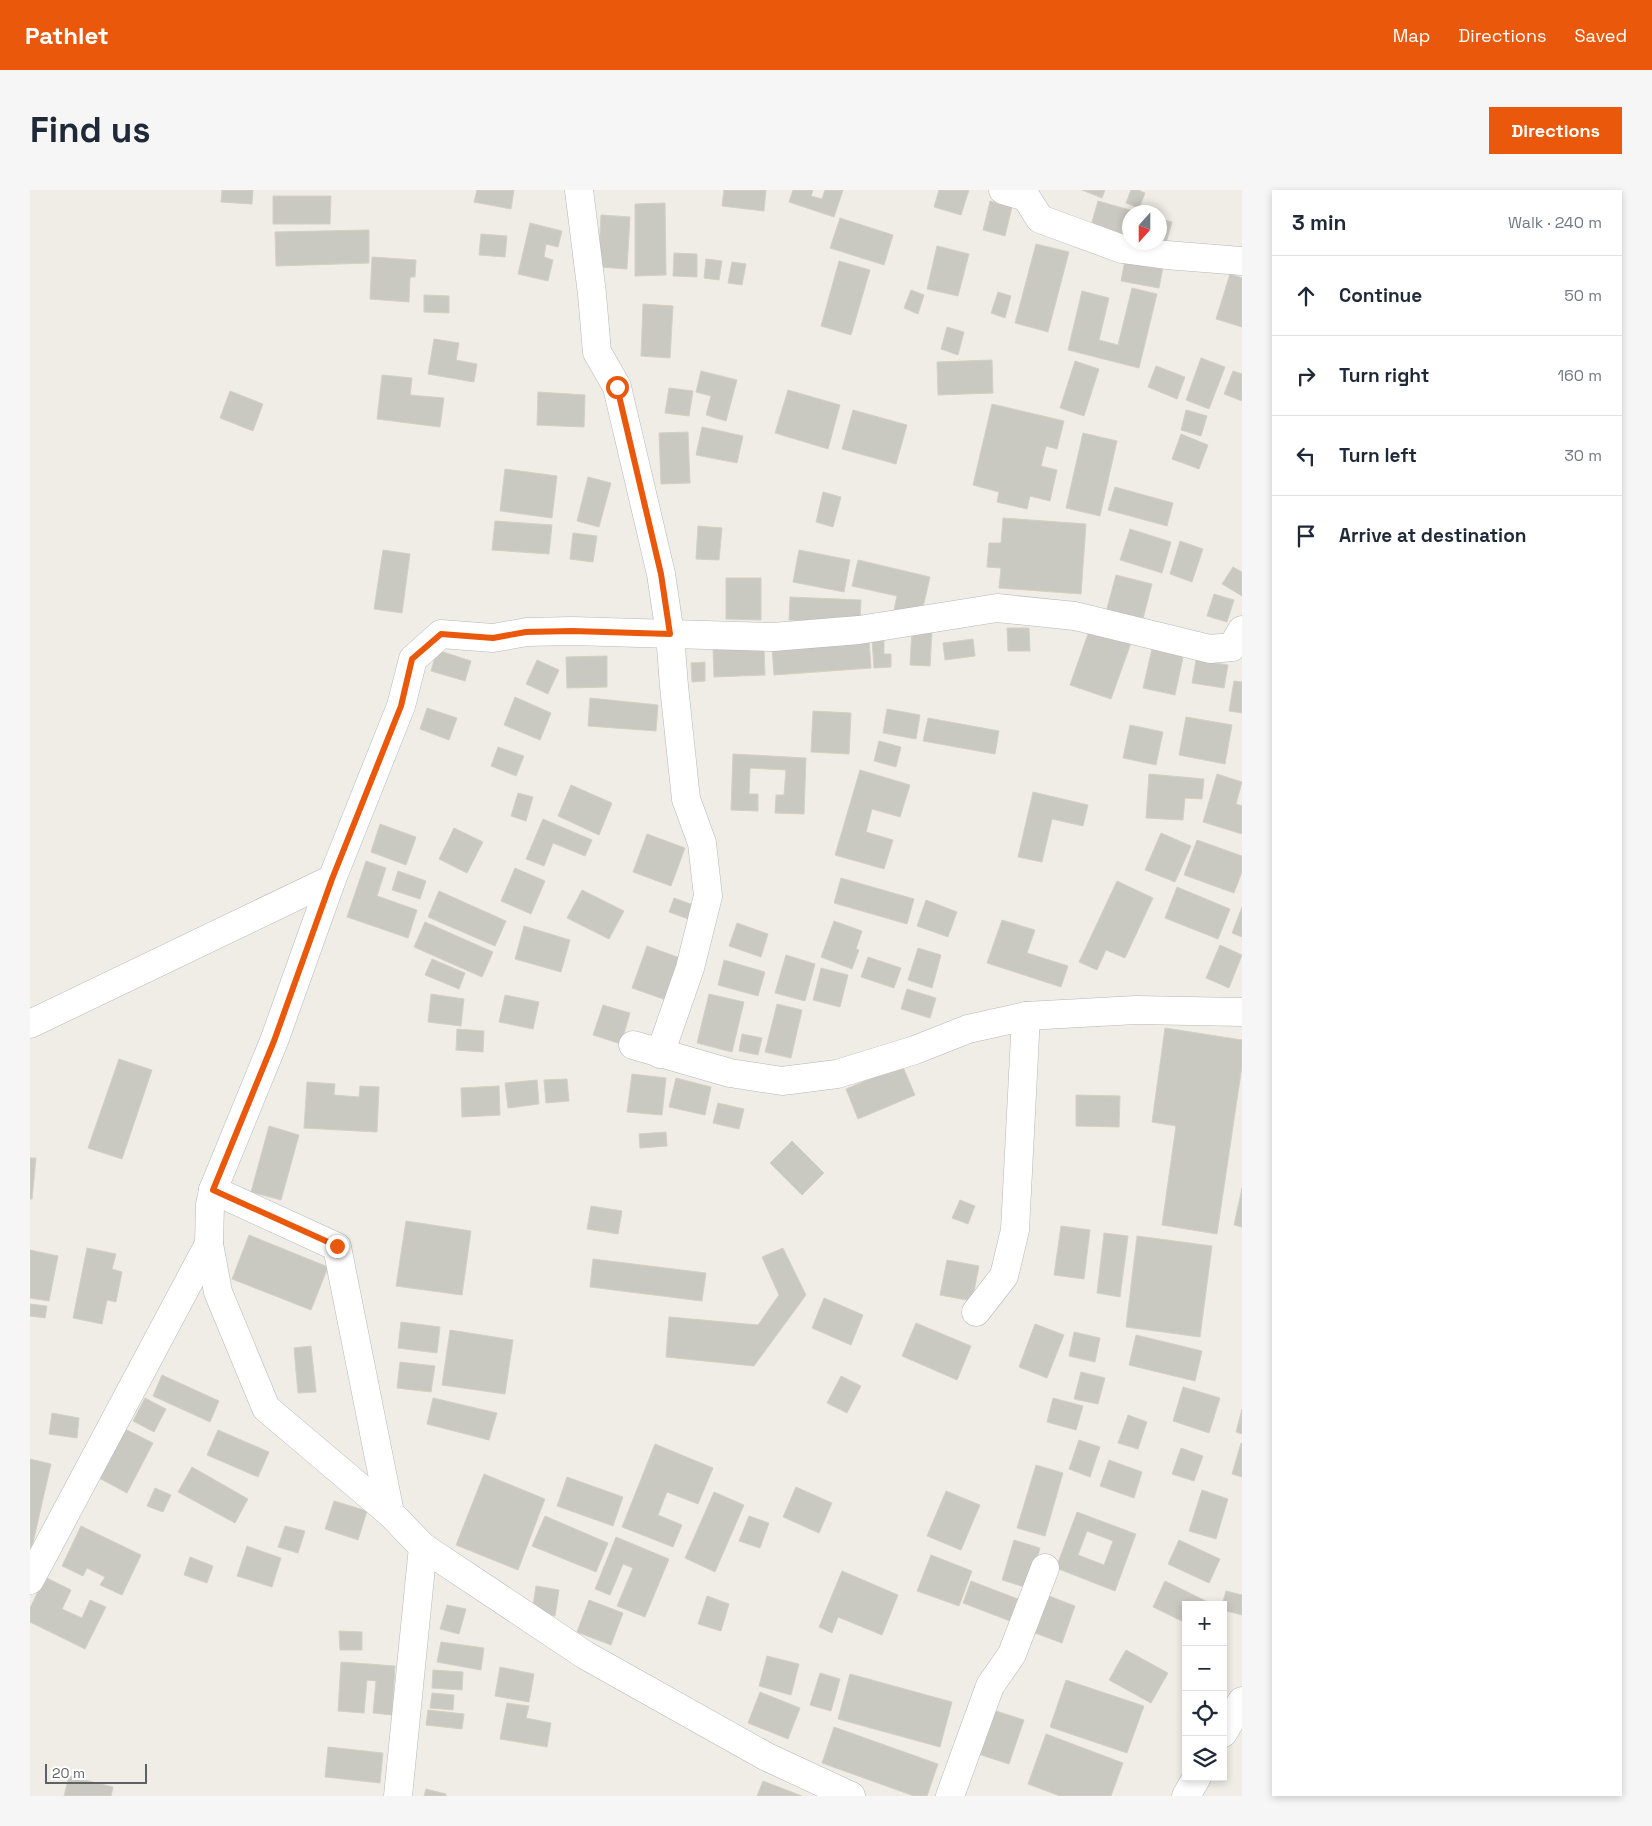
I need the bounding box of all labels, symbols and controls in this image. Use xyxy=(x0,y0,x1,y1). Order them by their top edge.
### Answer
text: Pathlet xyxy=(25,20,109,51)
text: Map xyxy=(1393,24,1430,47)
text: Directions xyxy=(1458,24,1547,47)
text: Saved xyxy=(1575,24,1627,47)
button: Directions xyxy=(1489,107,1622,154)
text: Find us xyxy=(30,108,151,152)
north arrow xyxy=(1122,205,1167,250)
text: 3 min xyxy=(1292,209,1347,236)
text: Walk · 240 m xyxy=(1508,212,1602,233)
icon: ahead xyxy=(1292,282,1320,310)
text: Continue xyxy=(1339,283,1422,308)
text: 50 m xyxy=(1564,285,1602,306)
icon: right xyxy=(1292,362,1320,390)
text: Turn right xyxy=(1339,363,1429,388)
text: 160 m xyxy=(1557,365,1602,386)
route start xyxy=(606,376,629,399)
icon: left xyxy=(1292,442,1320,470)
text: Turn left xyxy=(1339,443,1417,468)
text: 30 m xyxy=(1564,445,1602,466)
icon: arrive xyxy=(1292,522,1320,550)
text: Arrive at destination xyxy=(1339,523,1527,548)
route end xyxy=(326,1235,349,1258)
map controls xyxy=(1182,1601,1227,1781)
button: + xyxy=(1182,1601,1227,1646)
button: − xyxy=(1182,1646,1227,1691)
button: locate xyxy=(1182,1691,1227,1736)
button: layers xyxy=(1182,1736,1227,1781)
scale bar xyxy=(45,1761,148,1784)
text: 20 m xyxy=(52,1764,85,1782)

